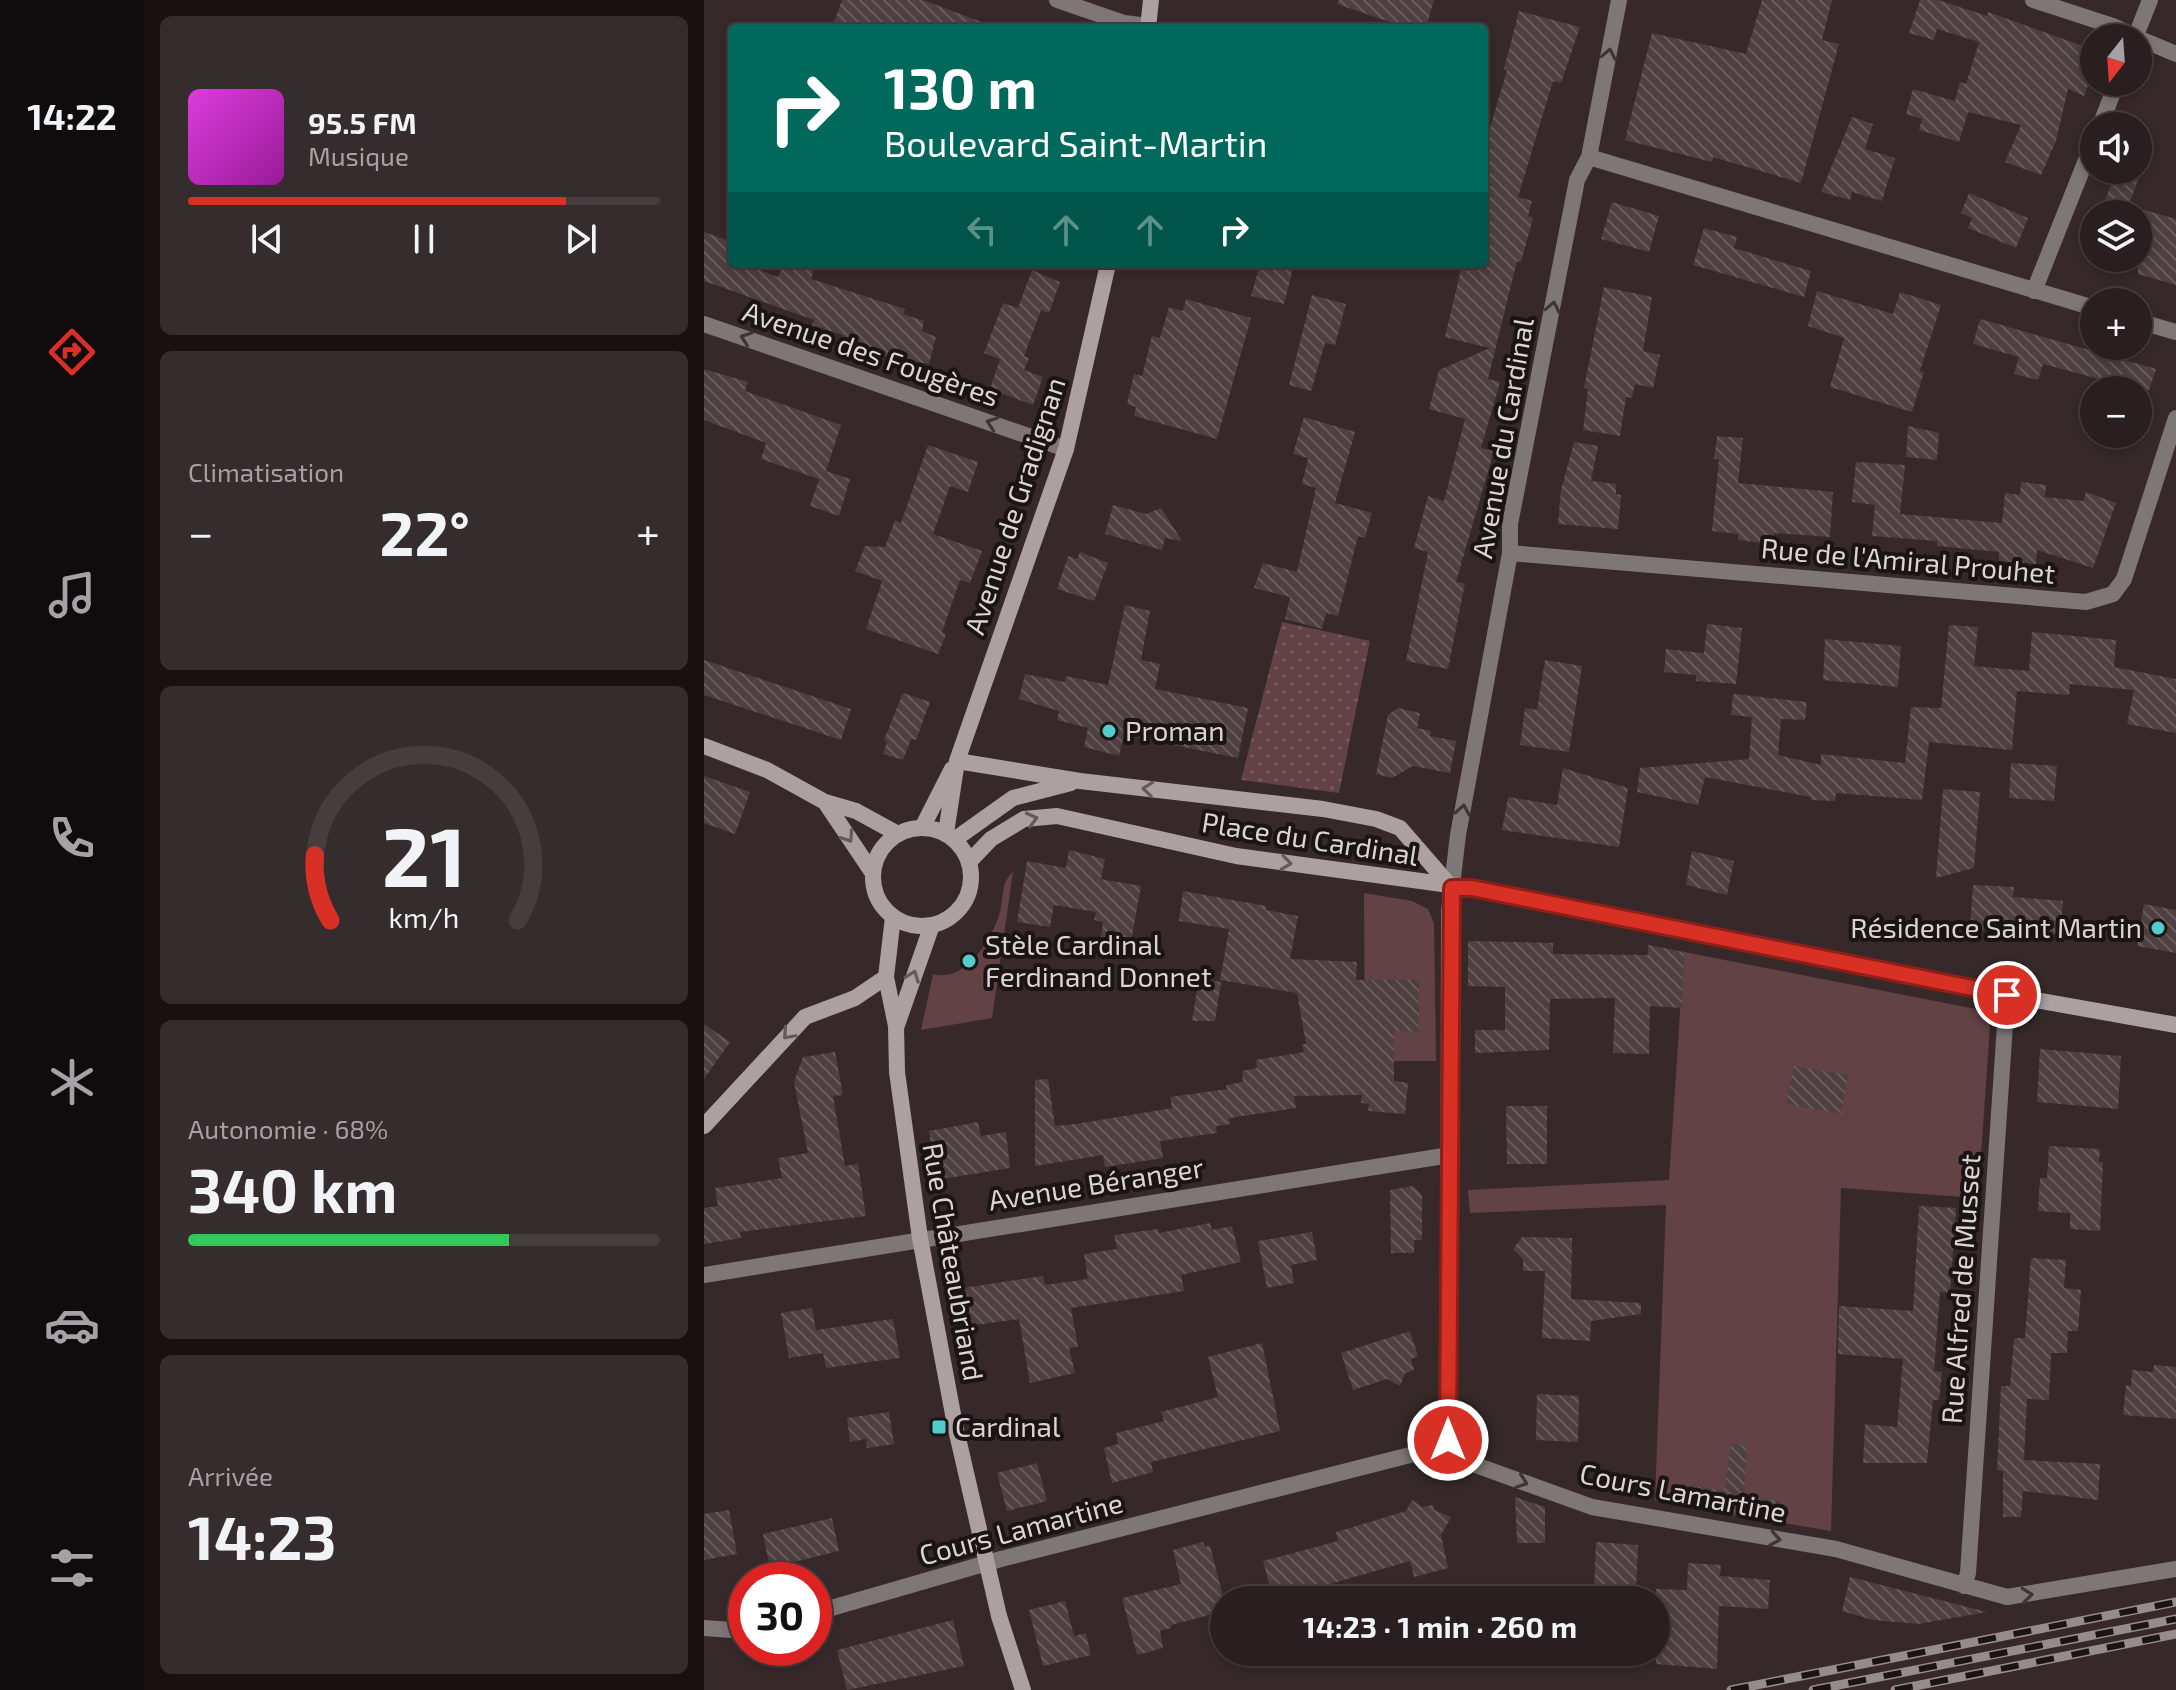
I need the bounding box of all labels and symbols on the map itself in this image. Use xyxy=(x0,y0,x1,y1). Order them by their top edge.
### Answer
north arrow xyxy=(2080,24,2152,96)
one-way arrow xyxy=(1600,48,1617,61)
street label: Avenue des Fougères xyxy=(739,293,1004,413)
one-way arrow xyxy=(1543,300,1560,314)
street label: Avenue du Cardinal xyxy=(1464,314,1540,561)
one-way arrow xyxy=(740,332,754,348)
street label: Avenue de Gradignan xyxy=(956,373,1072,638)
one-way arrow xyxy=(986,417,1000,433)
street label: Rue de l'Amiral Prouhet xyxy=(1760,530,2057,590)
place label: Proman xyxy=(1125,713,1224,747)
marker: Proman xyxy=(1100,722,1118,740)
one-way arrow xyxy=(1142,780,1155,797)
street label: Place du Cardinal xyxy=(1200,804,1421,872)
one-way arrow xyxy=(1453,804,1470,817)
one-way arrow xyxy=(1024,811,1038,828)
one-way arrow xyxy=(839,828,854,842)
one-way arrow xyxy=(1279,854,1293,871)
place label: Résidence Saint Martin xyxy=(1850,910,2142,944)
marker: Résidence Saint Martin xyxy=(2149,919,2167,937)
place label: Stèle Cardinal Ferdinand Donnet xyxy=(985,927,1212,993)
marker: Stèle Cardinal Ferdinand Donnet xyxy=(960,952,978,970)
pin xyxy=(1973,961,2041,1029)
one-way arrow xyxy=(904,970,920,984)
one-way arrow xyxy=(783,1024,797,1039)
street label: Rue Châteaubriand xyxy=(916,1140,992,1383)
street label: Avenue Béranger xyxy=(986,1149,1206,1217)
street label: Rue Alfred de Musset xyxy=(1934,1153,1986,1425)
position arrow xyxy=(1406,1398,1490,1482)
place label: Cardinal xyxy=(955,1409,1061,1443)
marker: Cardinal xyxy=(930,1418,948,1436)
street label: Cours Lamartine xyxy=(1577,1455,1789,1529)
one-way arrow xyxy=(1514,1472,1528,1488)
street label: Cours Lamartine xyxy=(915,1485,1126,1572)
one-way arrow xyxy=(1768,1529,1781,1546)
speed limit sign: 30 xyxy=(728,1562,832,1666)
one-way arrow xyxy=(2021,1587,2034,1604)

